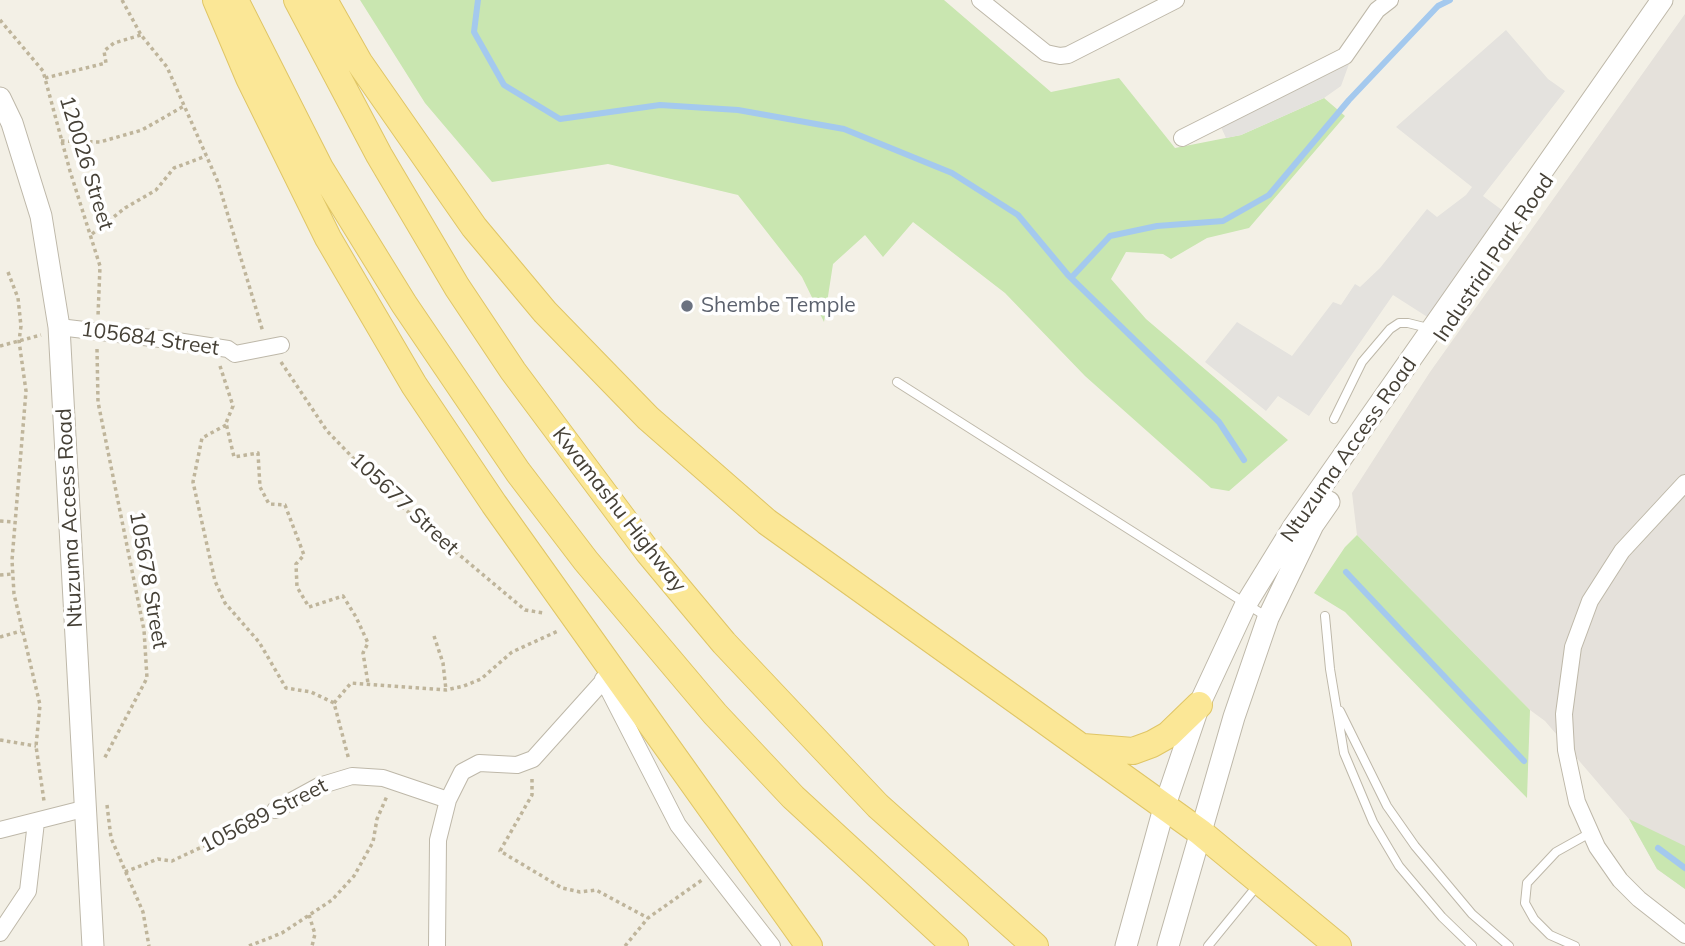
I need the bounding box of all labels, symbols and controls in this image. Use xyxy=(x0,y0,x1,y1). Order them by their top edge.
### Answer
street label: 120026 Street xyxy=(54,93,118,233)
street label: Industrial Park Road xyxy=(1428,169,1560,347)
place label: Shembe Temple xyxy=(701,293,856,319)
marker: Shembe Temple xyxy=(679,298,695,314)
street label: 105684 Street xyxy=(79,317,221,361)
street label: Ntuzuma Access Road xyxy=(1276,353,1422,547)
street label: Ntuzuma Access Road xyxy=(52,408,88,628)
street label: Kwamashu Highway xyxy=(547,423,691,597)
street label: 105677 Street xyxy=(345,447,463,561)
street label: 105678 Street xyxy=(124,509,172,651)
street label: 105689 Street xyxy=(196,773,332,859)

